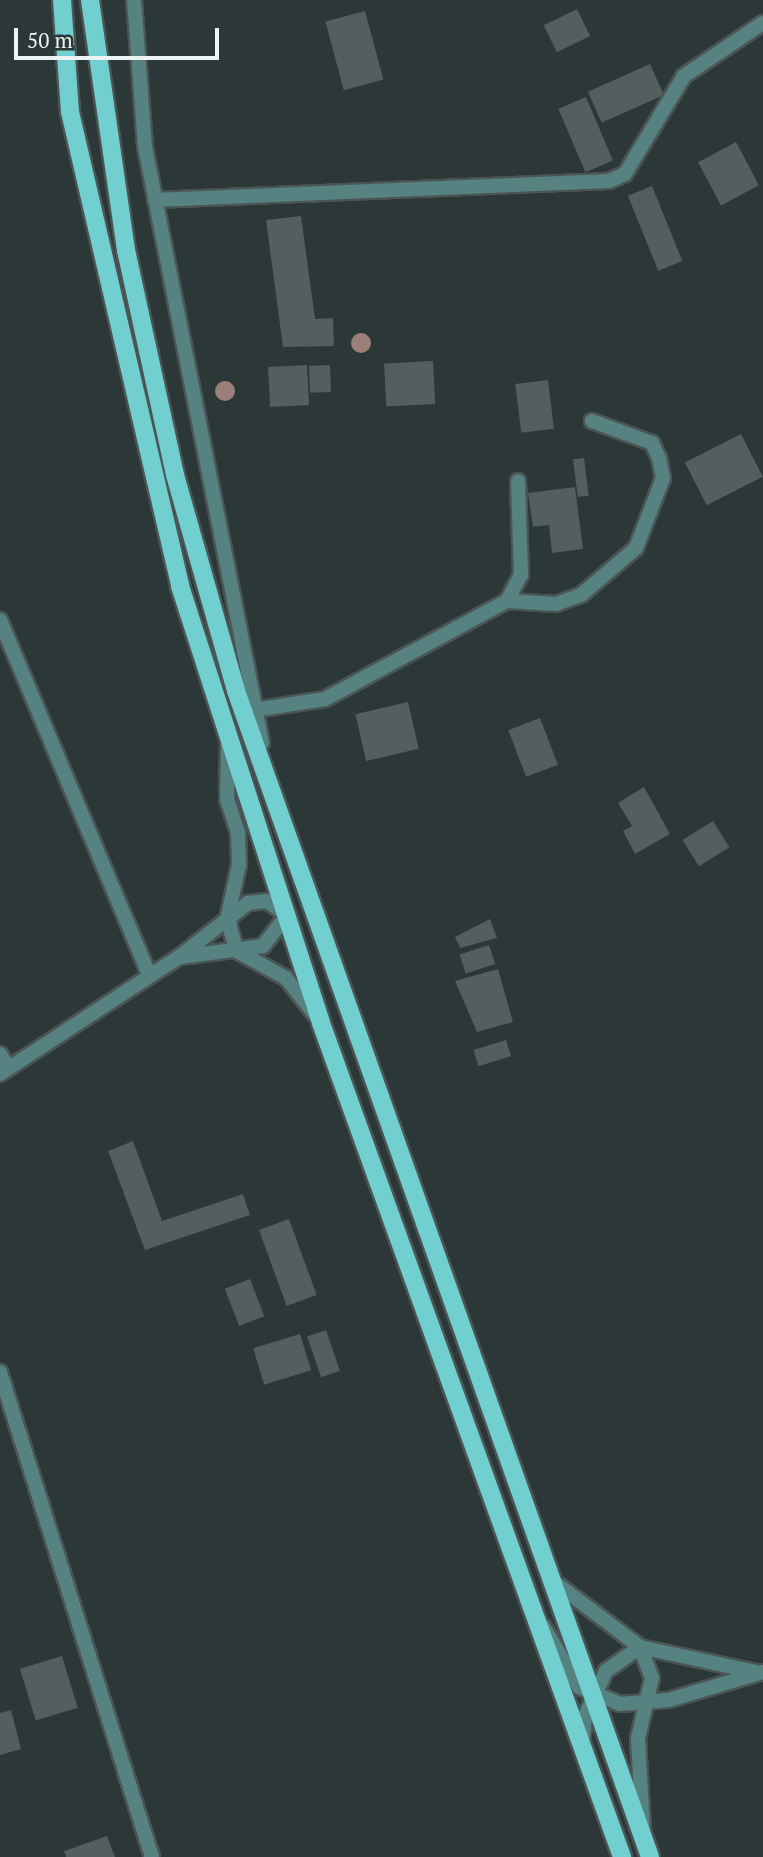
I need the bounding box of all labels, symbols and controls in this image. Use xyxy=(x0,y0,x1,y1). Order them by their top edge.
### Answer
scale bar xyxy=(18,14,222,58)
text: 50 m xyxy=(27,26,73,54)

